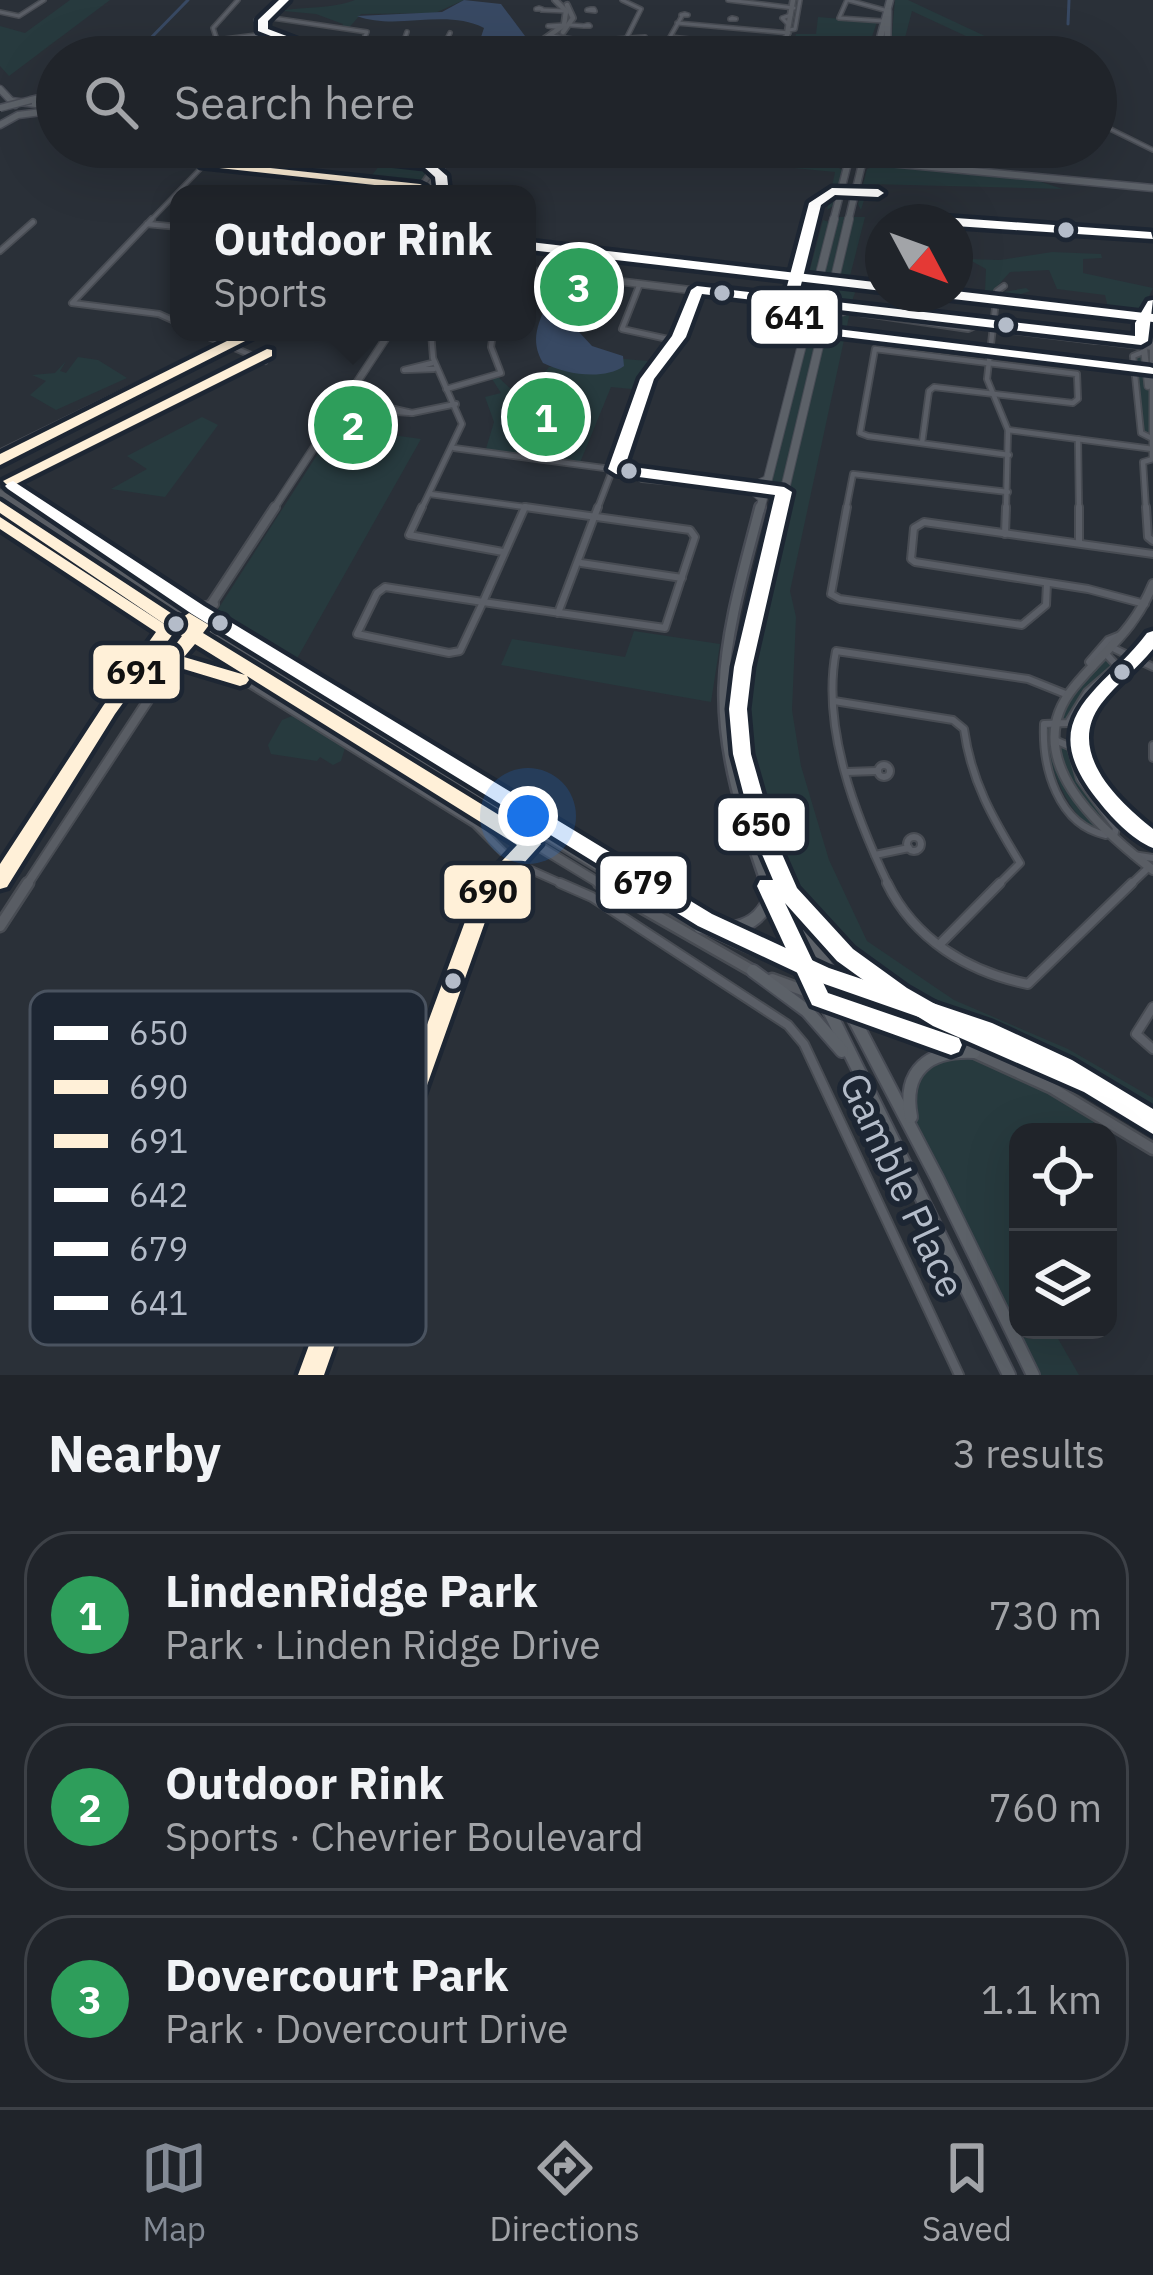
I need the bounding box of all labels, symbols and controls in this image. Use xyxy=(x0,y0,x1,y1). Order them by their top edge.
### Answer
search box xyxy=(36,36,1117,168)
icon: search xyxy=(78,69,144,135)
text: Search here xyxy=(174,73,415,131)
popup xyxy=(170,185,536,341)
north arrow xyxy=(865,204,973,312)
text: Outdoor Rink xyxy=(214,209,492,267)
unlabelled marker xyxy=(1055,219,1077,241)
pin: 3 xyxy=(540,242,618,332)
text: Sports xyxy=(214,267,328,318)
unlabelled marker xyxy=(711,282,733,304)
line badge: 641 xyxy=(749,288,840,346)
text: 641 xyxy=(764,295,824,338)
unlabelled marker xyxy=(995,314,1017,336)
pin: 1 xyxy=(507,372,585,462)
pin: 2 xyxy=(314,380,392,470)
unlabelled marker xyxy=(618,460,640,482)
unlabelled marker xyxy=(209,612,231,634)
unlabelled marker xyxy=(165,613,187,635)
line badge: 691 xyxy=(91,643,182,701)
text: 691 xyxy=(106,650,166,693)
unlabelled marker xyxy=(1111,661,1133,683)
your location xyxy=(498,786,558,846)
line badge: 650 xyxy=(716,796,807,853)
text: 650 xyxy=(731,802,791,845)
line badge: 679 xyxy=(598,854,689,911)
text: 679 xyxy=(613,860,673,903)
line badge: 690 xyxy=(442,863,533,921)
text: 690 xyxy=(458,869,518,912)
unlabelled marker xyxy=(442,970,464,992)
legend xyxy=(30,991,426,1345)
text: 650 xyxy=(129,1011,188,1054)
text: 690 xyxy=(129,1065,188,1108)
street label: Gamble Place xyxy=(829,1065,977,1305)
text: 691 xyxy=(129,1119,188,1162)
map controls xyxy=(1009,1123,1117,1339)
button: locate xyxy=(1009,1123,1117,1231)
text: 642 xyxy=(129,1173,188,1216)
text: 679 xyxy=(129,1227,188,1270)
button: layers xyxy=(1009,1231,1117,1339)
text: 641 xyxy=(129,1281,188,1324)
text: Nearby xyxy=(48,1420,221,1486)
text: 3 results xyxy=(953,1428,1105,1479)
text: LindenRidge Park xyxy=(165,1561,538,1619)
text: 1 xyxy=(78,1590,102,1641)
text: 730 m xyxy=(989,1590,1102,1641)
text: Park · Linden Ridge Drive xyxy=(165,1619,601,1670)
text: Outdoor Rink xyxy=(165,1753,444,1811)
text: 2 xyxy=(78,1782,102,1833)
text: 760 m xyxy=(989,1782,1102,1833)
text: Sports · Chevrier Boulevard xyxy=(165,1811,644,1862)
text: Dovercourt Park xyxy=(165,1945,509,2003)
text: 3 xyxy=(78,1974,102,2025)
text: 1.1 km xyxy=(981,1974,1102,2025)
text: Park · Dovercourt Drive xyxy=(165,2003,568,2054)
tab: Map xyxy=(141,2135,207,2250)
tab: Directions xyxy=(490,2135,640,2250)
tab: Saved xyxy=(922,2135,1012,2250)

